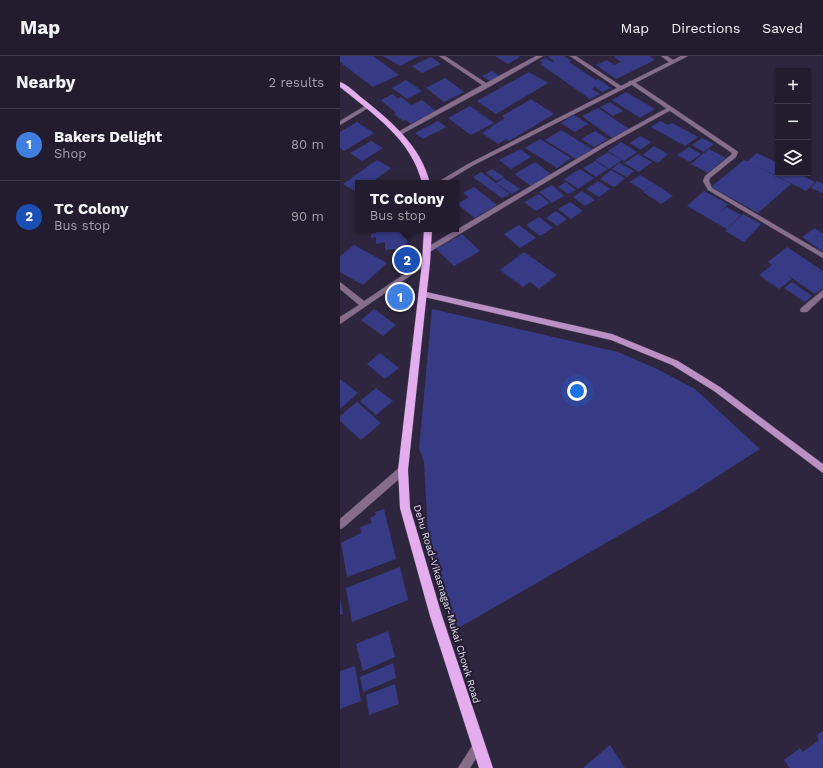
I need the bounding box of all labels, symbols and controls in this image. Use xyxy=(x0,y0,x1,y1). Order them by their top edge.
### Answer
text: Map xyxy=(20,16,60,39)
text: Map xyxy=(621,20,649,36)
text: Directions xyxy=(671,20,740,36)
text: Saved xyxy=(762,20,803,36)
map controls xyxy=(775,68,811,176)
button: + xyxy=(775,68,811,104)
text: Nearby xyxy=(16,72,75,92)
text: 2 results xyxy=(269,75,324,90)
button: − xyxy=(775,104,811,140)
text: Bakers Delight xyxy=(54,128,162,146)
text: 1 xyxy=(26,137,32,152)
text: 80 m xyxy=(291,137,324,152)
button: layers xyxy=(775,140,811,176)
text: Shop xyxy=(54,146,86,161)
popup xyxy=(355,180,459,232)
text: TC Colony xyxy=(370,190,444,208)
text: TC Colony xyxy=(54,200,128,218)
text: Bus stop xyxy=(370,208,426,223)
text: 2 xyxy=(25,209,33,224)
text: 90 m xyxy=(291,209,324,224)
text: Bus stop xyxy=(54,218,110,233)
pin: 2 xyxy=(394,245,420,275)
pin: 1 xyxy=(387,282,413,312)
your location xyxy=(567,381,587,401)
street label: Dehu Road-Vikasnagar-Mukai Chowk Road xyxy=(411,503,483,705)

